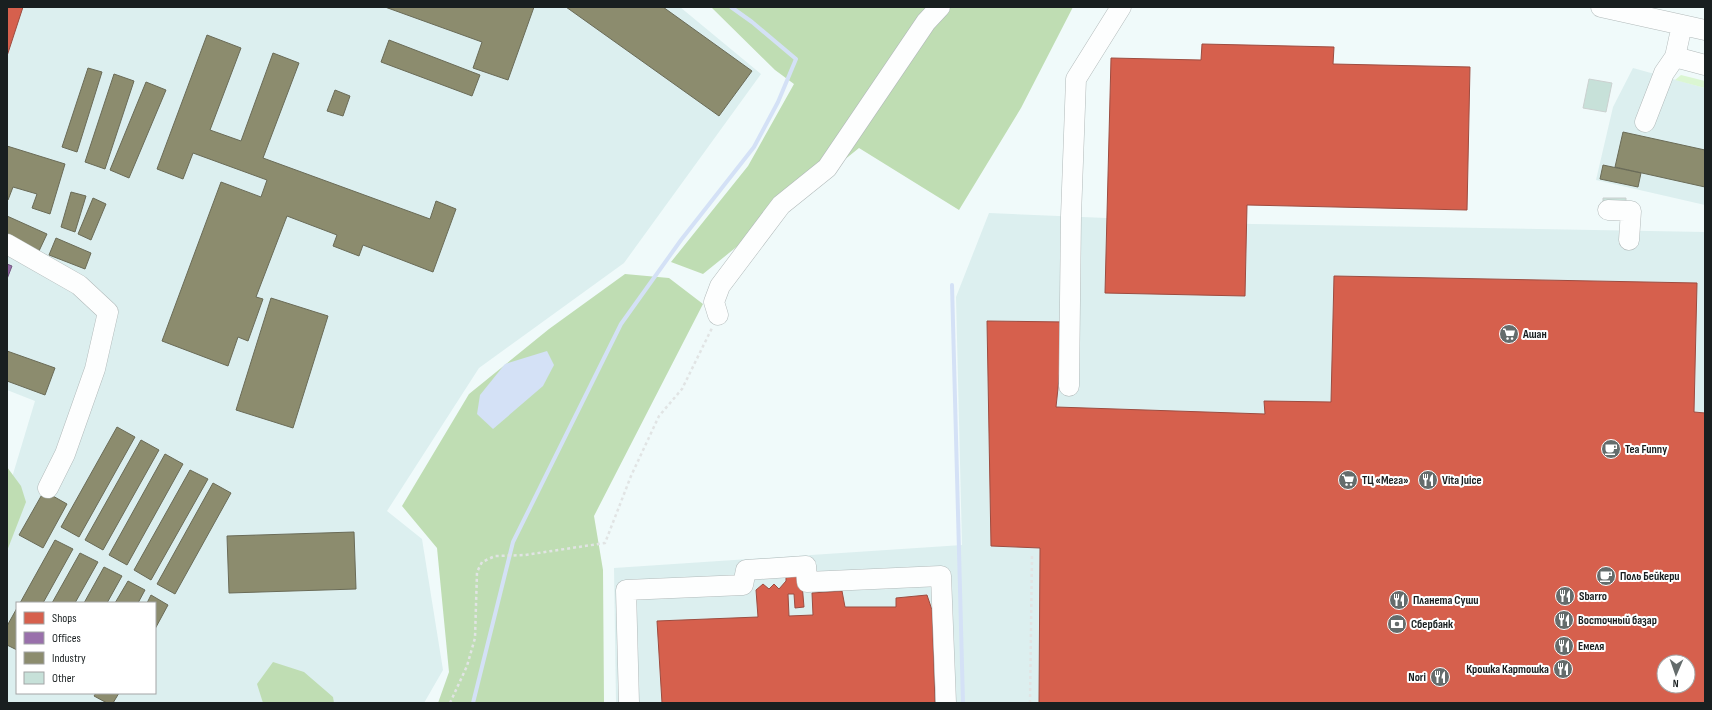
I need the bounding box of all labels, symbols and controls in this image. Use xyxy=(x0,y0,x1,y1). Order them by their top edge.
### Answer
supermarket icon: Ашан xyxy=(1498,323,1520,345)
place label: Ашан xyxy=(1522,327,1547,342)
cafe icon: Tea Funny xyxy=(1600,438,1622,460)
place label: Tea Funny xyxy=(1625,442,1667,457)
supermarket icon: ТЦ «Мега» xyxy=(1337,469,1359,491)
restaurant icon: Vita Juice xyxy=(1417,469,1439,491)
place label: ТЦ «Мега» xyxy=(1362,473,1408,488)
place label: Vita Juice xyxy=(1442,473,1482,488)
cafe icon: Поль Бейкери xyxy=(1595,565,1617,587)
place label: Поль Бейкери xyxy=(1620,569,1680,584)
restaurant icon: Sbarro xyxy=(1554,585,1576,607)
restaurant icon: Планета Суши xyxy=(1388,589,1410,611)
place label: Sbarro xyxy=(1579,589,1607,604)
place label: Планета Суши xyxy=(1413,593,1479,608)
legend xyxy=(16,602,156,694)
restaurant icon: Восточный базар xyxy=(1553,609,1575,631)
text: Shops xyxy=(52,611,77,626)
bank icon: Сбербанк xyxy=(1386,613,1408,635)
place label: Восточный базар xyxy=(1578,613,1657,628)
place label: Сбербанк xyxy=(1411,617,1454,632)
text: Offices xyxy=(52,631,81,646)
restaurant icon: Емеля xyxy=(1553,635,1575,657)
place label: Емеля xyxy=(1578,639,1604,654)
text: Industry xyxy=(52,651,86,666)
north arrow xyxy=(1656,654,1696,694)
restaurant icon: Крошка Картошка xyxy=(1552,658,1574,680)
place label: Крошка Картошка xyxy=(1466,662,1549,677)
restaurant icon: Nori xyxy=(1429,666,1451,688)
place label: Nori xyxy=(1408,670,1426,685)
text: Other xyxy=(52,671,76,686)
text: N xyxy=(1672,677,1679,690)

